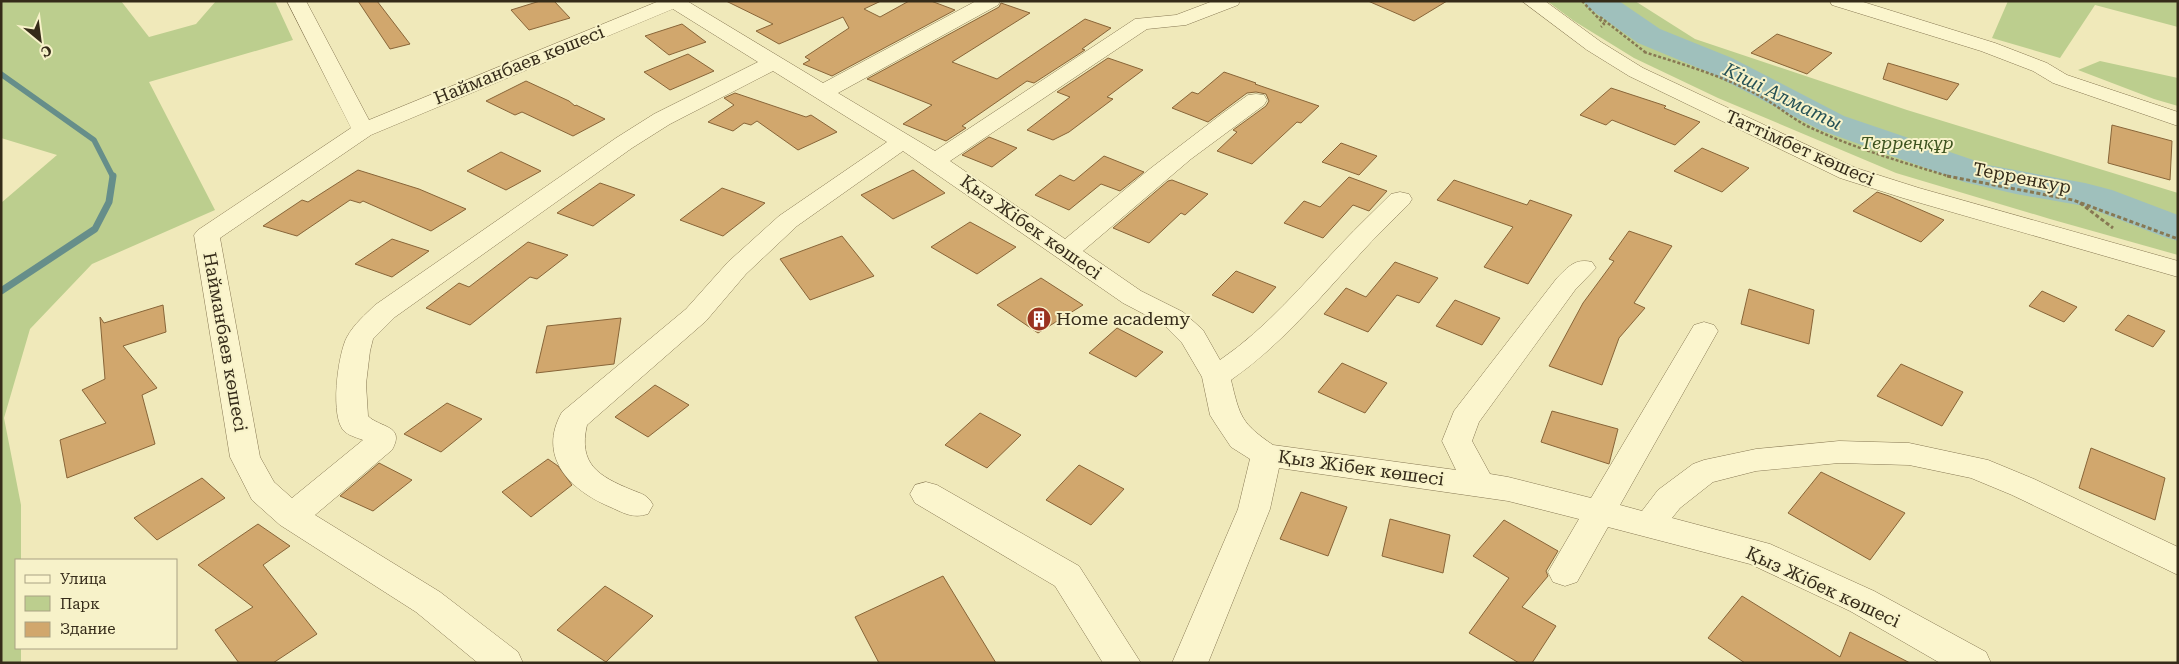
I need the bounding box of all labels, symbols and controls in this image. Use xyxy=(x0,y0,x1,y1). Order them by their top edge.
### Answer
north arrow xyxy=(15,15,65,65)
street label: Найманбаев көшесі xyxy=(431,21,607,108)
text: С xyxy=(38,42,54,61)
water label: Кіші Алматы xyxy=(1719,57,1846,135)
street label: Таттімбет көшесі xyxy=(1722,105,1878,190)
park label: Терреңқұр xyxy=(1860,132,1954,153)
street label: Терренкур xyxy=(1971,158,2073,197)
street label: Қыз Жібек көшесі xyxy=(957,170,1106,283)
street label: Найманбаев көшесі xyxy=(199,251,252,434)
building icon: Home academy xyxy=(1026,306,1052,332)
place label: Home academy xyxy=(1056,308,1191,329)
street label: Қыз Жібек көшесі xyxy=(1277,445,1446,490)
street label: Қыз Жібек көшесі xyxy=(1743,542,1904,632)
legend xyxy=(15,559,178,649)
text: Улица xyxy=(60,570,106,588)
text: Парк xyxy=(60,595,100,613)
text: Здание xyxy=(60,620,116,638)

